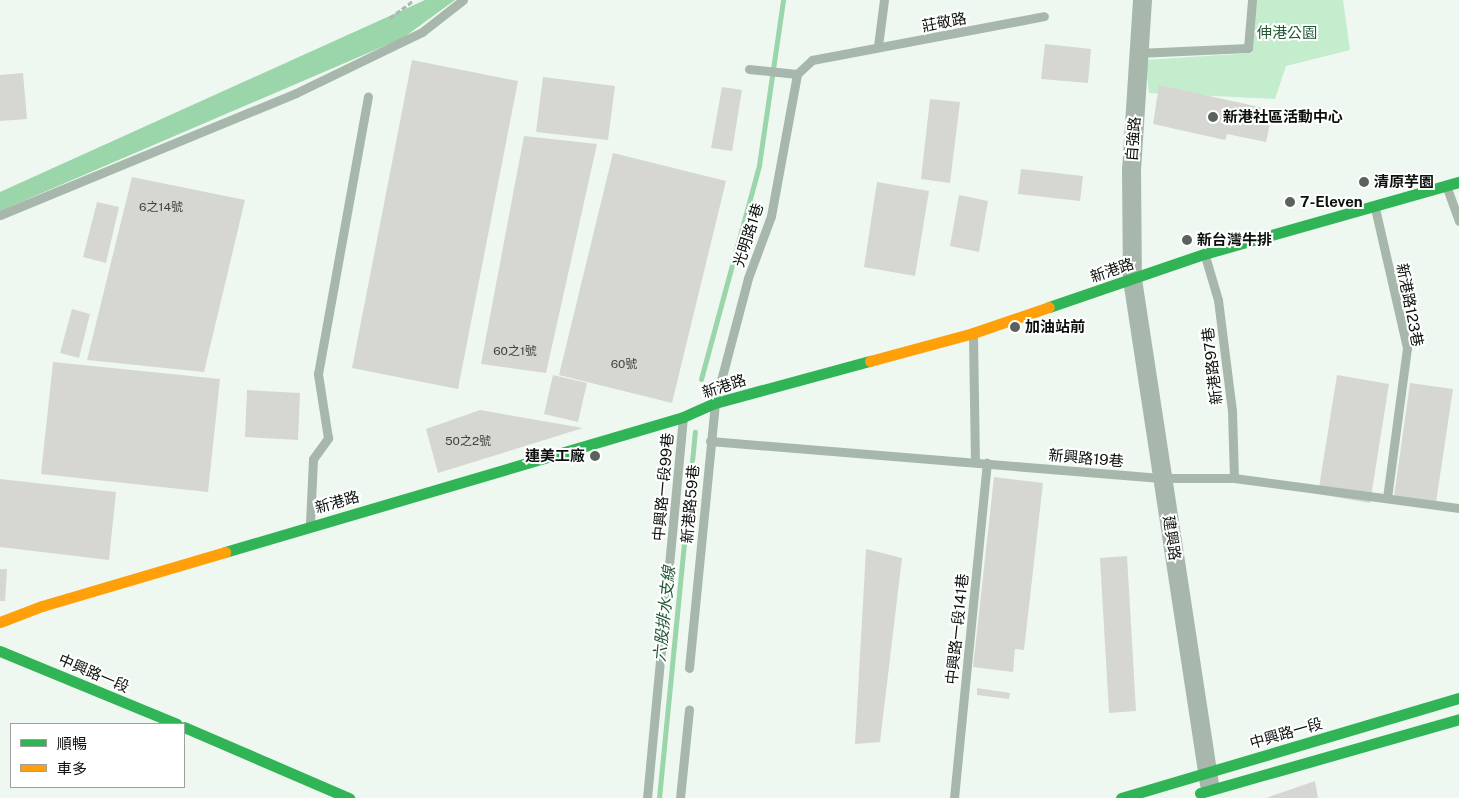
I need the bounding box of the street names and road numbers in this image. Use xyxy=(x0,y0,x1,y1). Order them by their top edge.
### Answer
street label: 莊敬路 xyxy=(920,9,968,35)
street label: 自強路 xyxy=(1122,116,1144,162)
street label: 光明路1巷 xyxy=(729,201,767,269)
street label: 新港路 xyxy=(1088,254,1136,286)
street label: 新港路123巷 xyxy=(1393,262,1427,348)
street label: 新港路97巷 xyxy=(1198,326,1226,406)
street label: 新港路 xyxy=(700,370,748,402)
street label: 中興路一段99巷 xyxy=(649,432,677,542)
street label: 新興路19巷 xyxy=(1048,446,1124,470)
street label: 新港路59巷 xyxy=(678,464,702,544)
street label: 新港路 xyxy=(313,487,361,517)
street label: 建興路 xyxy=(1160,514,1184,562)
street label: 中興路一段141巷 xyxy=(942,573,972,685)
street label: 中興路一段 xyxy=(56,650,132,696)
street label: 中興路一段 xyxy=(1247,714,1325,752)

